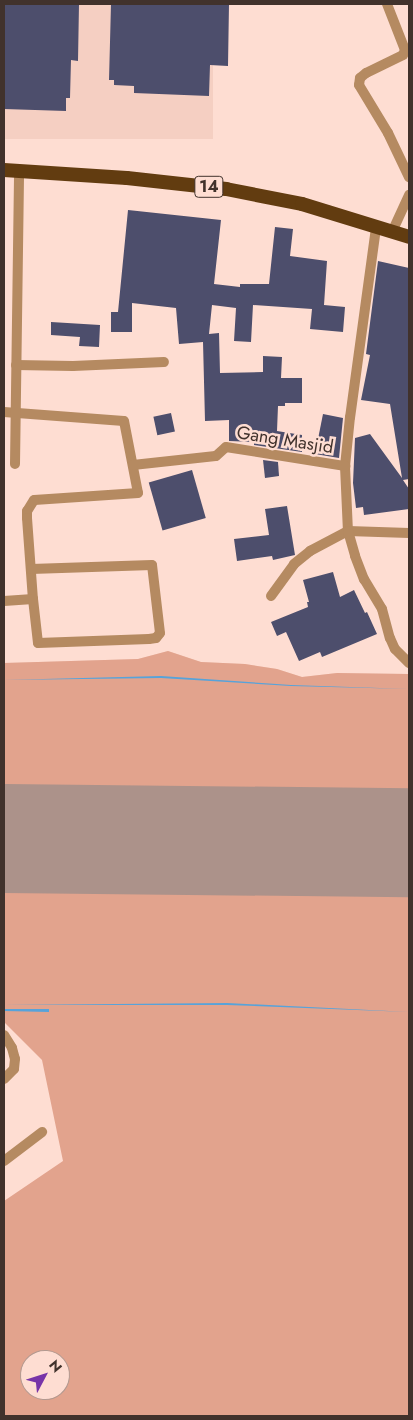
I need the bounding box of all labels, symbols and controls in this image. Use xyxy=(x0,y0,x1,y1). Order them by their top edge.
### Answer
road number: 14 xyxy=(194,173,224,200)
street label: Gang Masjid xyxy=(235,422,335,458)
north arrow xyxy=(20,1350,70,1400)
text: N xyxy=(44,1355,67,1377)

